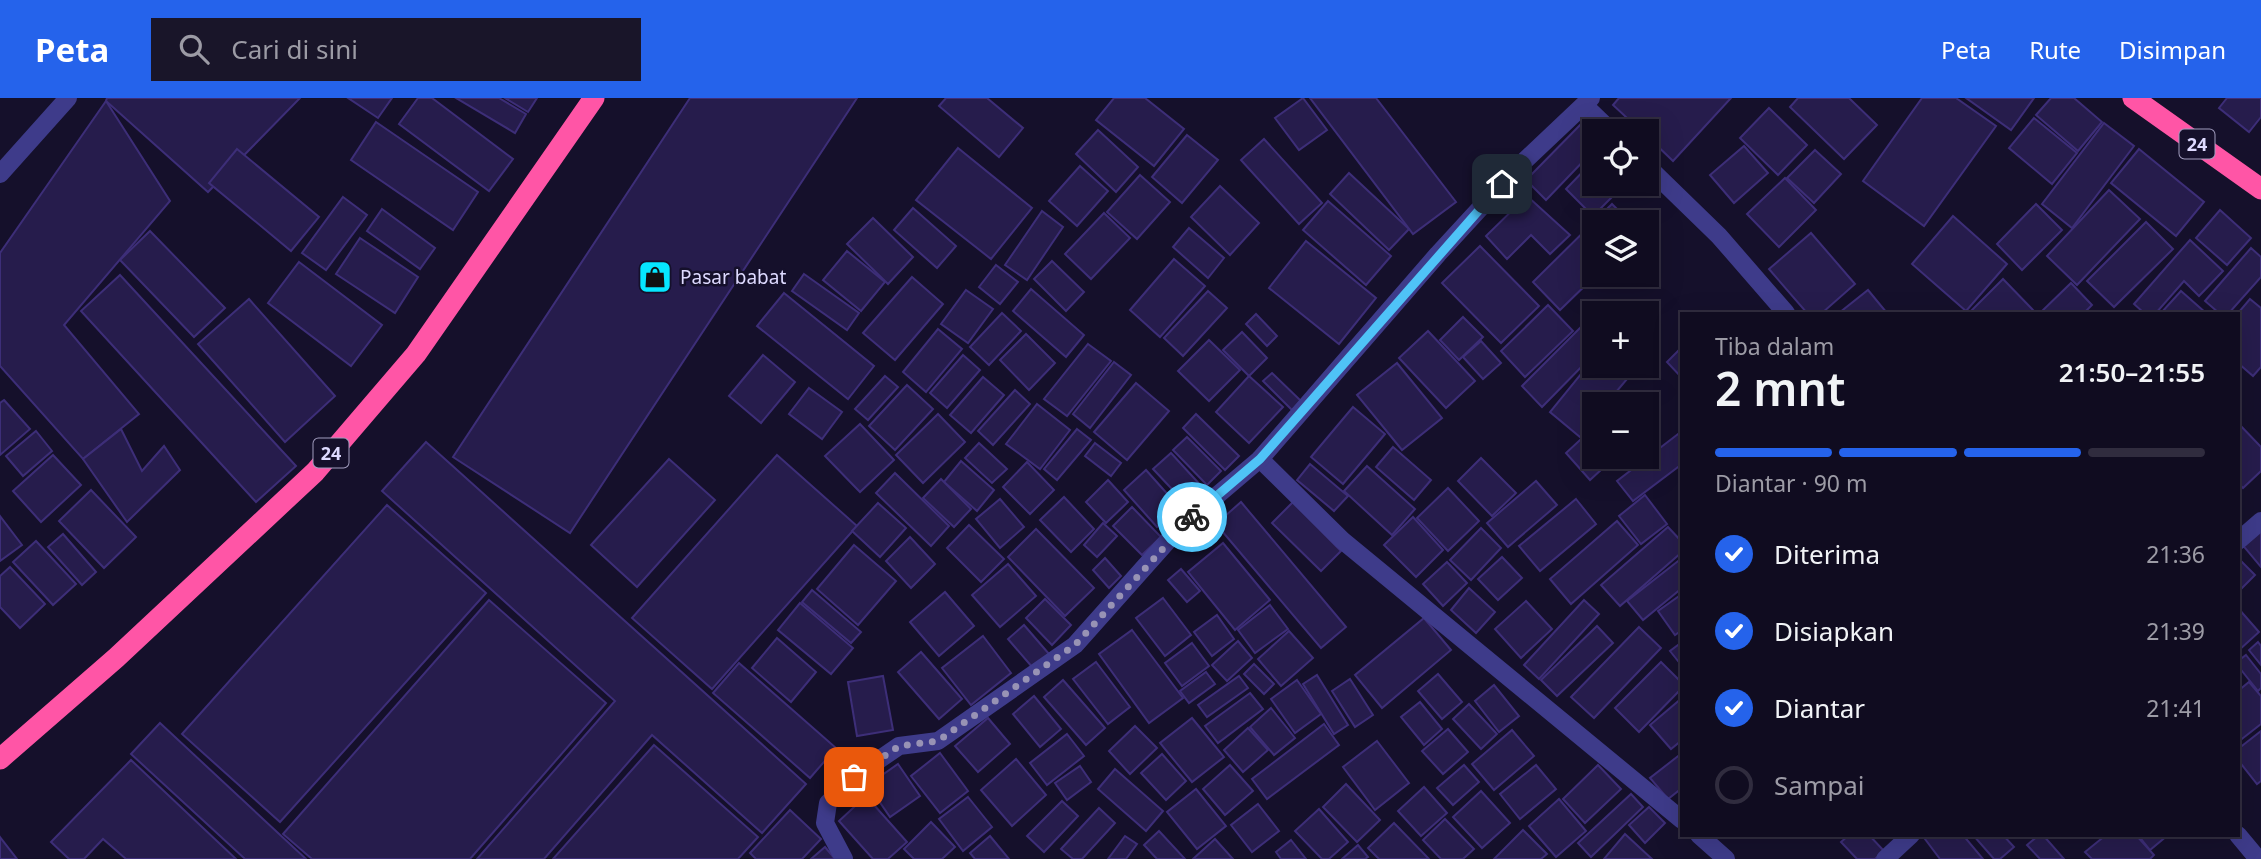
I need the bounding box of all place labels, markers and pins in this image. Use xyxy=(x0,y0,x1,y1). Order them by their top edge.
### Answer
pin xyxy=(1472,154,1532,214)
shop icon: Pasar babat xyxy=(636,258,674,296)
place label: Pasar babat xyxy=(680,264,786,290)
pin xyxy=(824,747,884,807)

